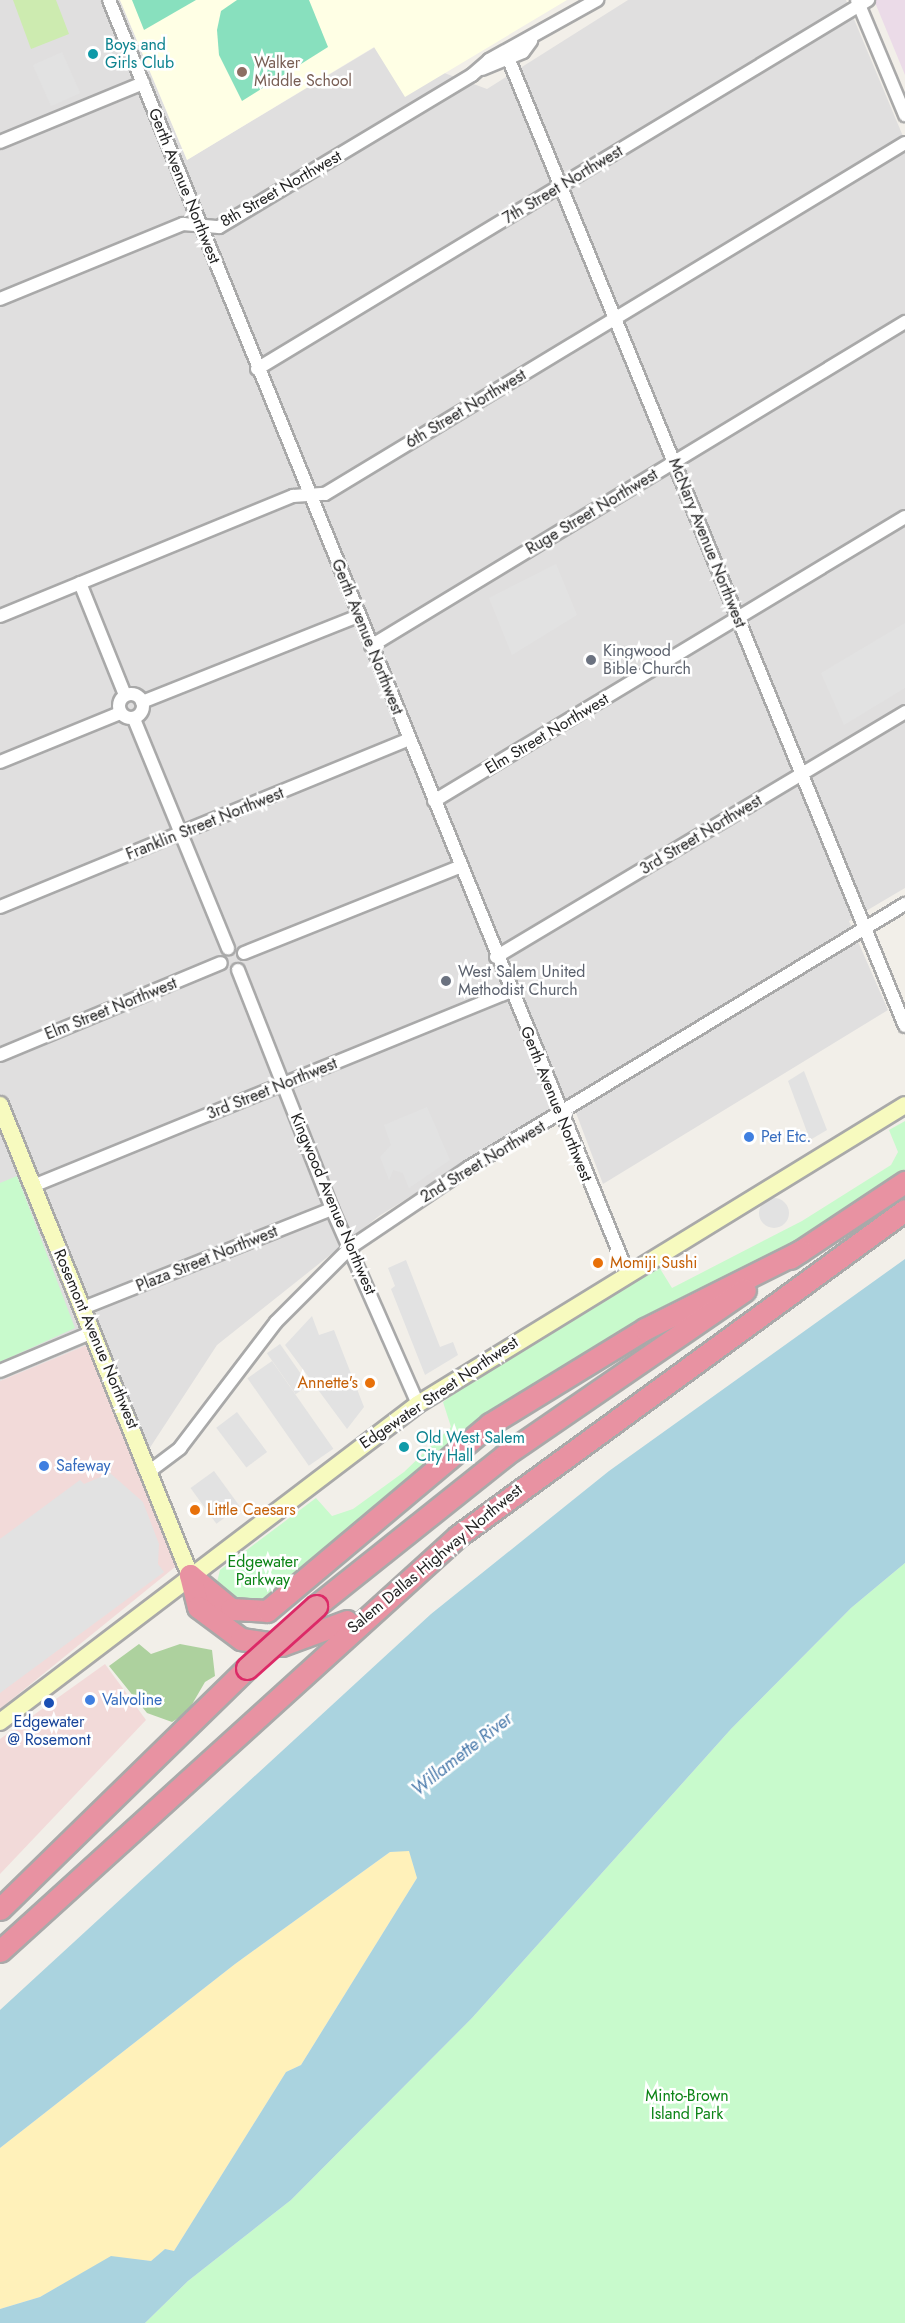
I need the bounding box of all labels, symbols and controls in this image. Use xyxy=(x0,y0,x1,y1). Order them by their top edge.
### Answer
place label: Boys and Girls Club xyxy=(105,35,174,73)
marker: Boys and Girls Club xyxy=(86,47,100,61)
place label: Walker Middle School xyxy=(254,53,352,91)
marker: Walker Middle School xyxy=(235,65,249,79)
street label: Gerth Avenue Northwest xyxy=(144,106,224,266)
street label: 7th Street Northwest xyxy=(500,142,626,228)
street label: 8th Street Northwest xyxy=(217,147,345,231)
street label: 6th Street Northwest xyxy=(402,365,530,453)
street label: McNary Avenue Northwest xyxy=(664,455,750,631)
street label: Ruge Street Northwest xyxy=(523,465,661,559)
street label: Gerth Avenue Northwest xyxy=(327,557,407,717)
place label: Kingwood Bible Church xyxy=(603,641,691,679)
marker: Kingwood Bible Church xyxy=(584,653,598,667)
street label: Elm Street Northwest xyxy=(482,690,612,778)
street label: Franklin Street Northwest xyxy=(123,784,287,864)
street label: 3rd Street Northwest xyxy=(636,791,766,879)
place label: West Salem United Methodist Church xyxy=(458,962,585,1000)
street label: Elm Street Northwest xyxy=(42,974,180,1044)
marker: West Salem United Methodist Church xyxy=(439,974,453,988)
street label: Gerth Avenue Northwest xyxy=(516,1024,596,1184)
street label: 3rd Street Northwest xyxy=(204,1054,340,1124)
street label: Kingwood Avenue Northwest xyxy=(286,1110,380,1298)
street label: 2nd Street Northwest xyxy=(417,1117,549,1207)
place label: Pet Etc. xyxy=(761,1127,811,1147)
marker: Pet Etc. xyxy=(742,1130,756,1144)
street label: Plaza Street Northwest xyxy=(133,1222,281,1296)
street label: Rosemont Avenue Northwest xyxy=(49,1246,143,1432)
place label: Momiji Sushi xyxy=(610,1253,697,1273)
marker: Momiji Sushi xyxy=(591,1256,605,1270)
street label: Edgewater Street Northwest xyxy=(356,1333,522,1453)
place label: Annette's xyxy=(298,1373,358,1393)
marker: Annette's xyxy=(363,1376,377,1390)
place label: Old West Salem City Hall xyxy=(416,1428,525,1466)
marker: Old West Salem City Hall xyxy=(397,1440,411,1454)
place label: Safeway xyxy=(56,1456,111,1476)
marker: Safeway xyxy=(37,1459,51,1473)
street label: Salem Dallas Highway Northwest xyxy=(344,1480,526,1638)
place label: Little Caesars xyxy=(207,1500,296,1520)
marker: Little Caesars xyxy=(188,1503,202,1517)
park label: Edgewater Parkway xyxy=(227,1552,299,1590)
place label: Valvoline xyxy=(102,1690,162,1710)
marker: Valvoline xyxy=(83,1693,97,1707)
marker: Edgewater @ Rosemont xyxy=(42,1696,56,1710)
water label: Willamette River xyxy=(407,1708,517,1800)
place label: Edgewater @ Rosemont xyxy=(8,1712,90,1750)
park label: Minto-Brown Island Park xyxy=(645,2086,729,2124)

